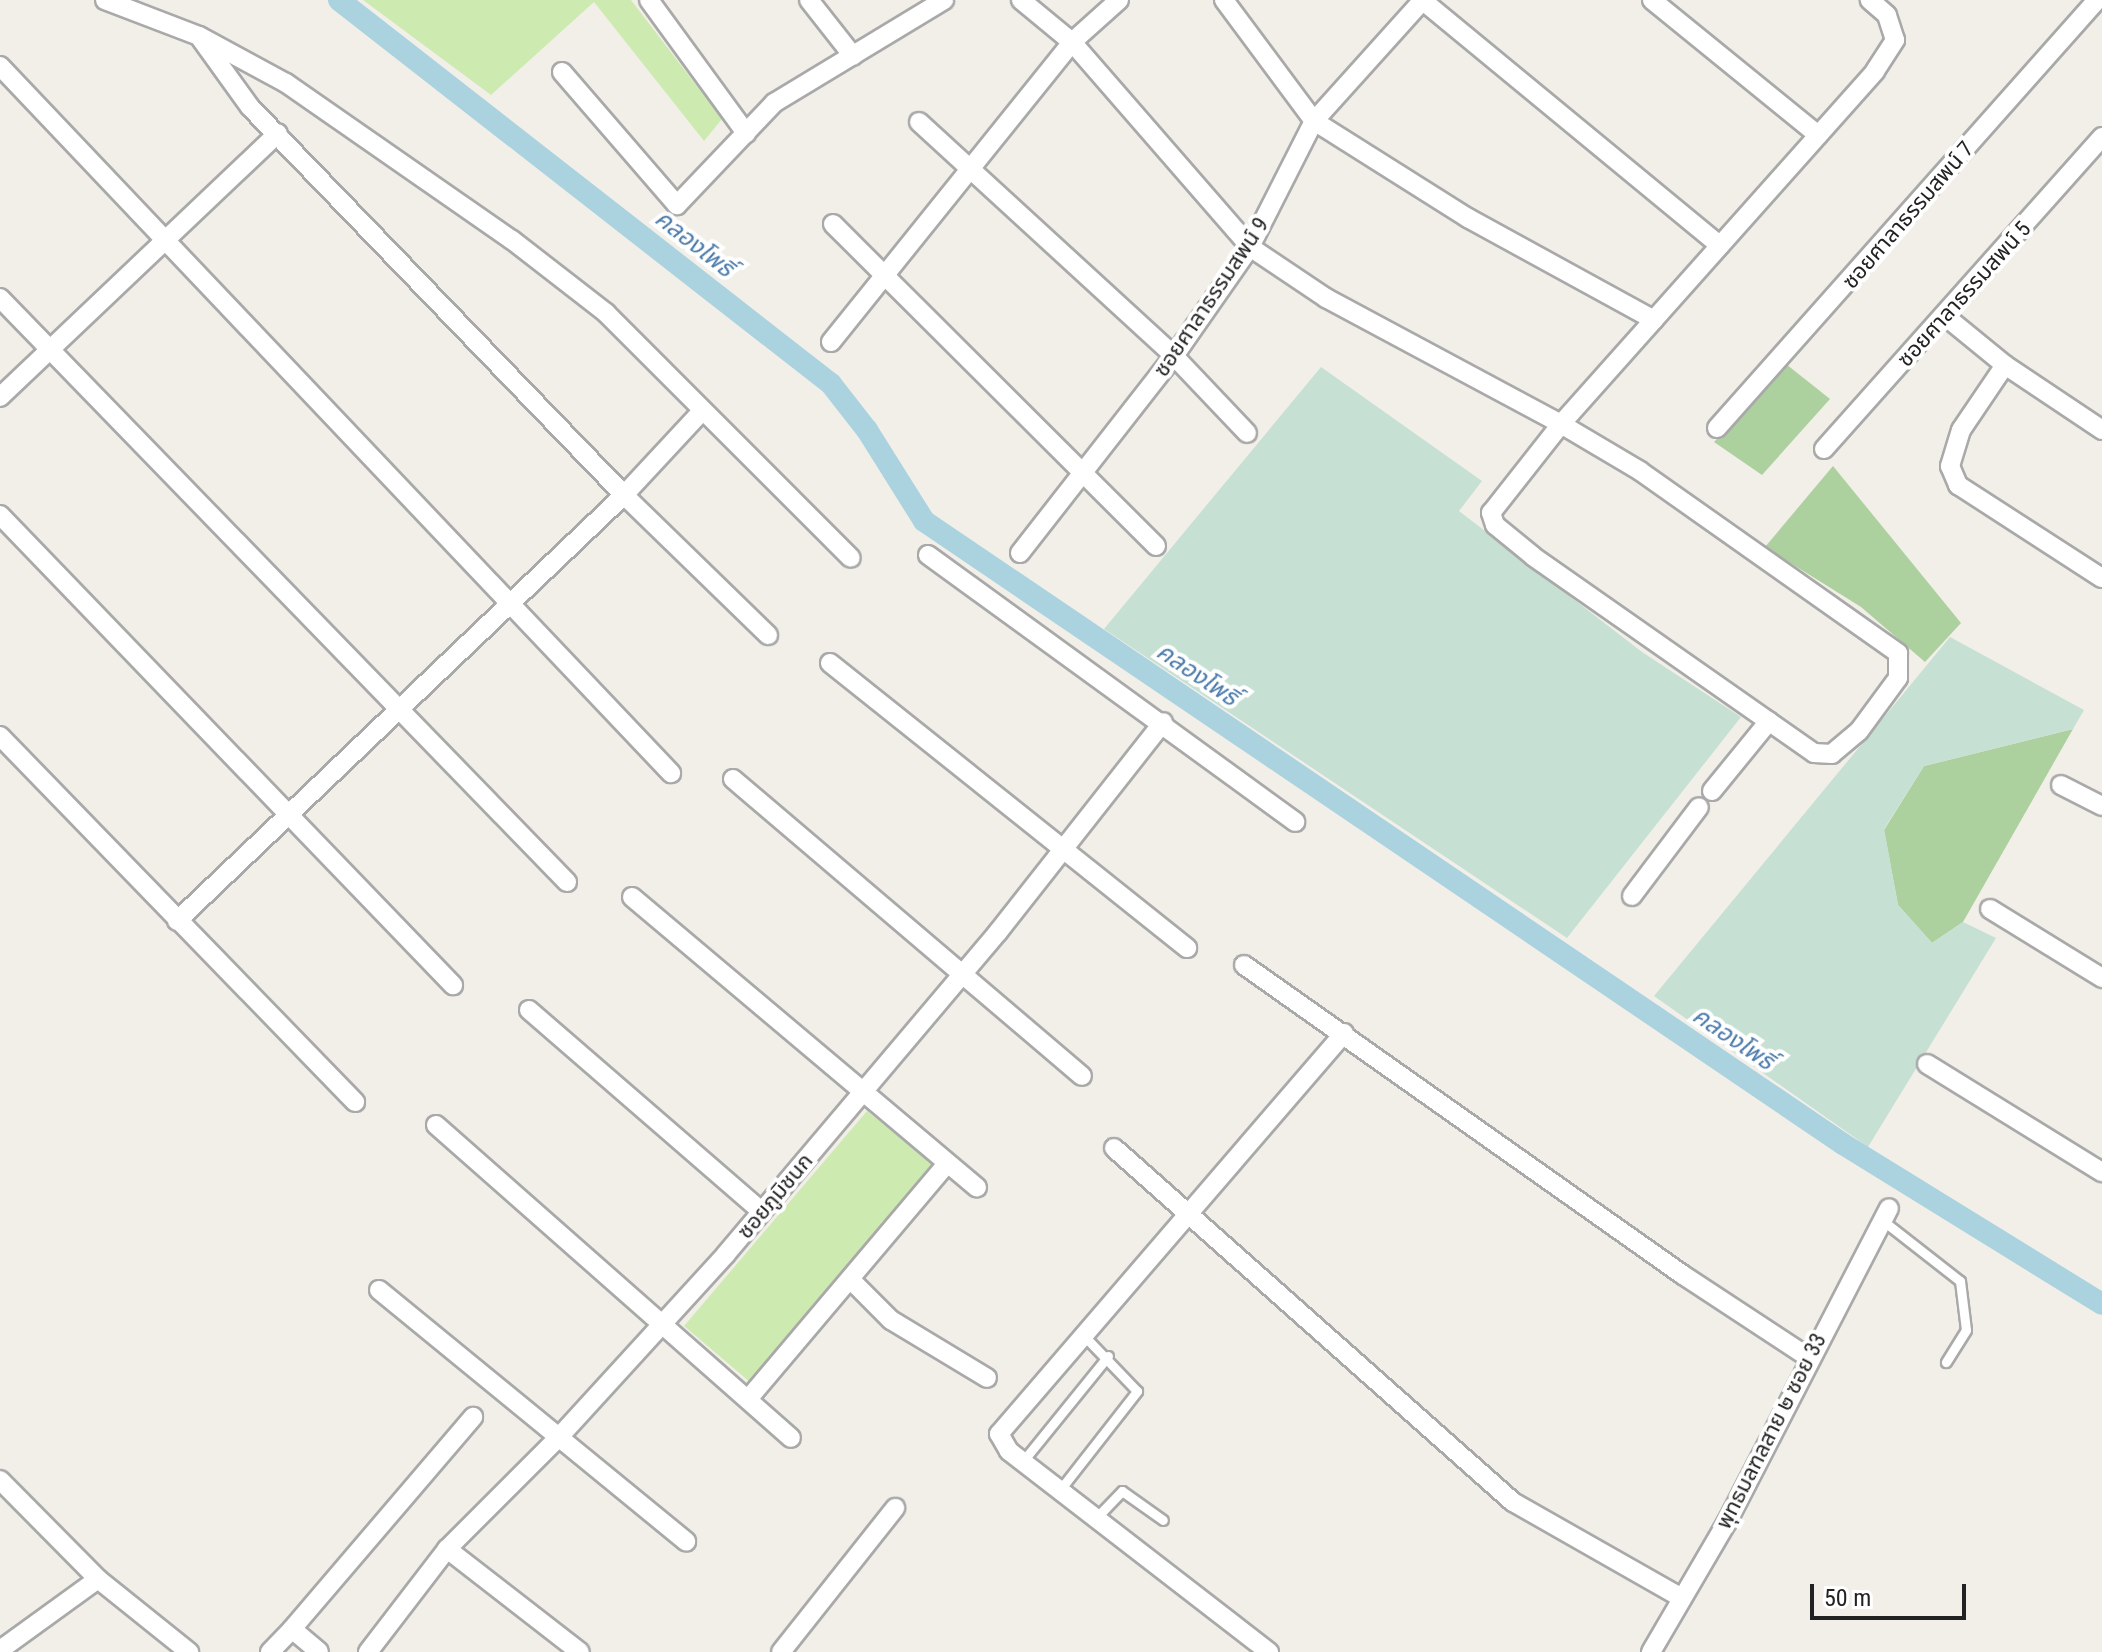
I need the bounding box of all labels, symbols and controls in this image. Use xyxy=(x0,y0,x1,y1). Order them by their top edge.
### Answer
street label: ซอยศาลาธรรมสพน์ 7 xyxy=(1837,136,1979,294)
water label: คลองโพธิ์ xyxy=(649,204,739,284)
street label: ซอยศาลาธรรมสพน์ 9 xyxy=(1148,212,1274,382)
street label: ซอยศาลาธรรมสพน์ 5 xyxy=(1892,216,2036,372)
water label: คลองโพธิ์ xyxy=(1151,637,1243,713)
water label: คลองโพธิ์ xyxy=(1687,1001,1779,1077)
street label: ซอยภูมิชนก xyxy=(732,1148,818,1244)
street label: พุทธมลฑลสาย ๒ ซอย 33 xyxy=(1710,1329,1832,1533)
scale bar xyxy=(1814,1568,1970,1618)
text: 50 m xyxy=(1824,1584,1871,1612)

